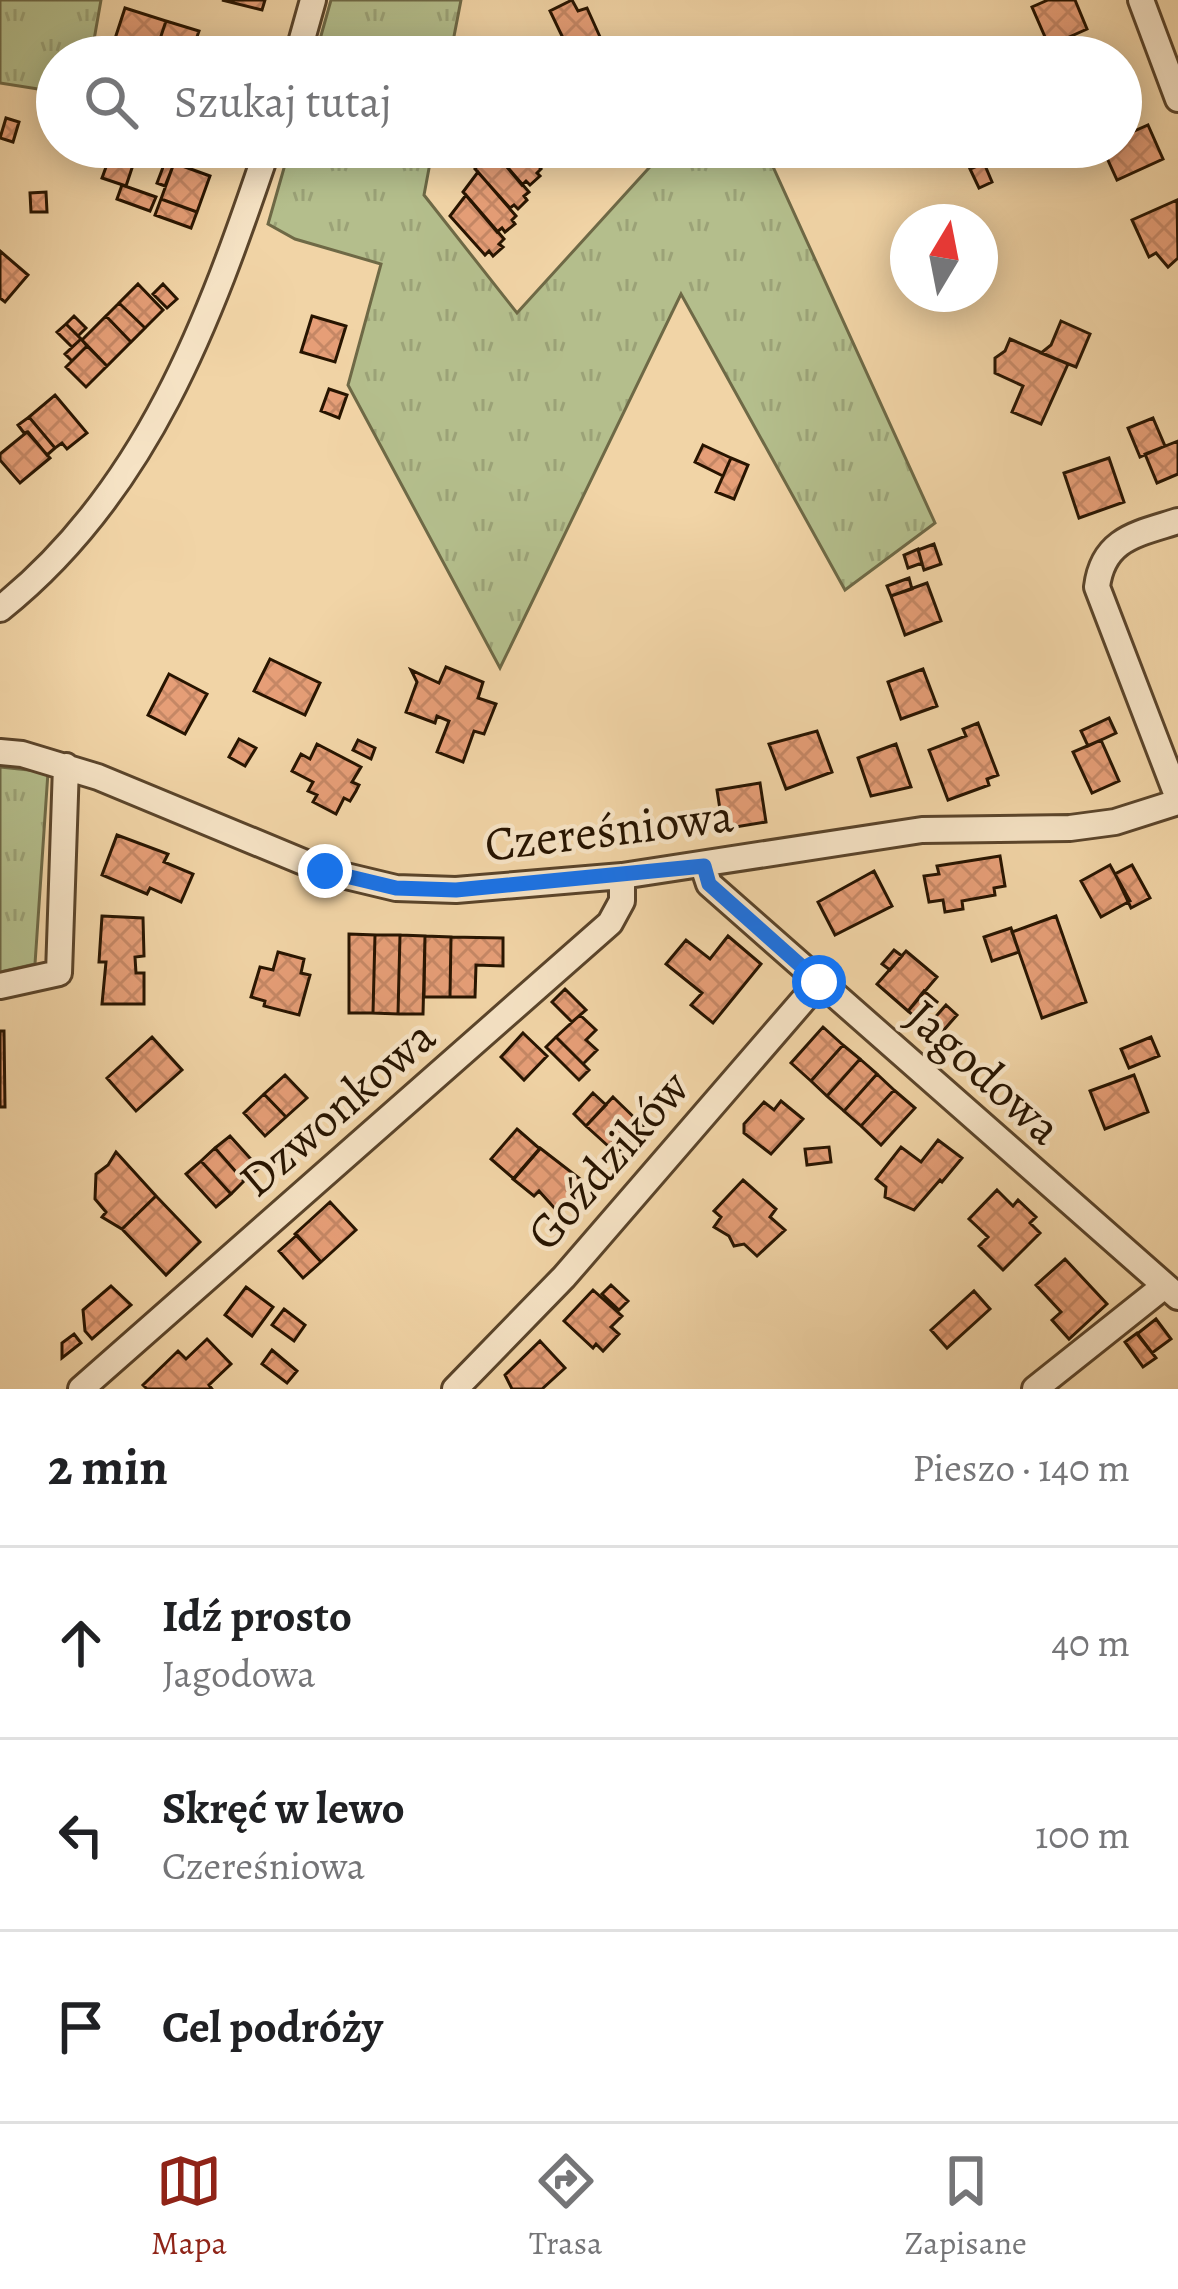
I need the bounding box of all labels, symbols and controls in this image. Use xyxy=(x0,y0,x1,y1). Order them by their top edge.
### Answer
search box xyxy=(36,36,1142,168)
icon: search xyxy=(78,69,144,135)
text: Szukaj tutaj xyxy=(174,71,392,133)
north arrow xyxy=(890,204,998,312)
street label: Czereśniowa xyxy=(481,782,738,878)
route end xyxy=(298,844,352,898)
route start xyxy=(792,955,846,1009)
street label: Jagodowa xyxy=(892,984,1077,1160)
street label: Dzwonkowa xyxy=(225,1004,450,1212)
street label: Goździków xyxy=(511,1056,705,1264)
text: 2 min xyxy=(48,1432,168,1502)
text: Pieszo · 140 m xyxy=(912,1441,1130,1494)
text: Idź prosto xyxy=(162,1585,352,1647)
icon: ahead xyxy=(48,1610,114,1676)
text: 40 m xyxy=(1051,1616,1130,1669)
text: Jagodowa xyxy=(162,1647,316,1700)
text: Skręć w lewo xyxy=(162,1777,405,1839)
icon: left xyxy=(48,1802,114,1868)
text: 100 m xyxy=(1035,1808,1130,1861)
text: Czereśniowa xyxy=(162,1839,365,1892)
icon: arrive xyxy=(48,1994,114,2060)
text: Cel podróży xyxy=(162,1996,383,2058)
tab: Mapa xyxy=(151,2148,227,2265)
tab: Trasa xyxy=(529,2148,602,2265)
tab: Zapisane xyxy=(905,2148,1027,2265)

